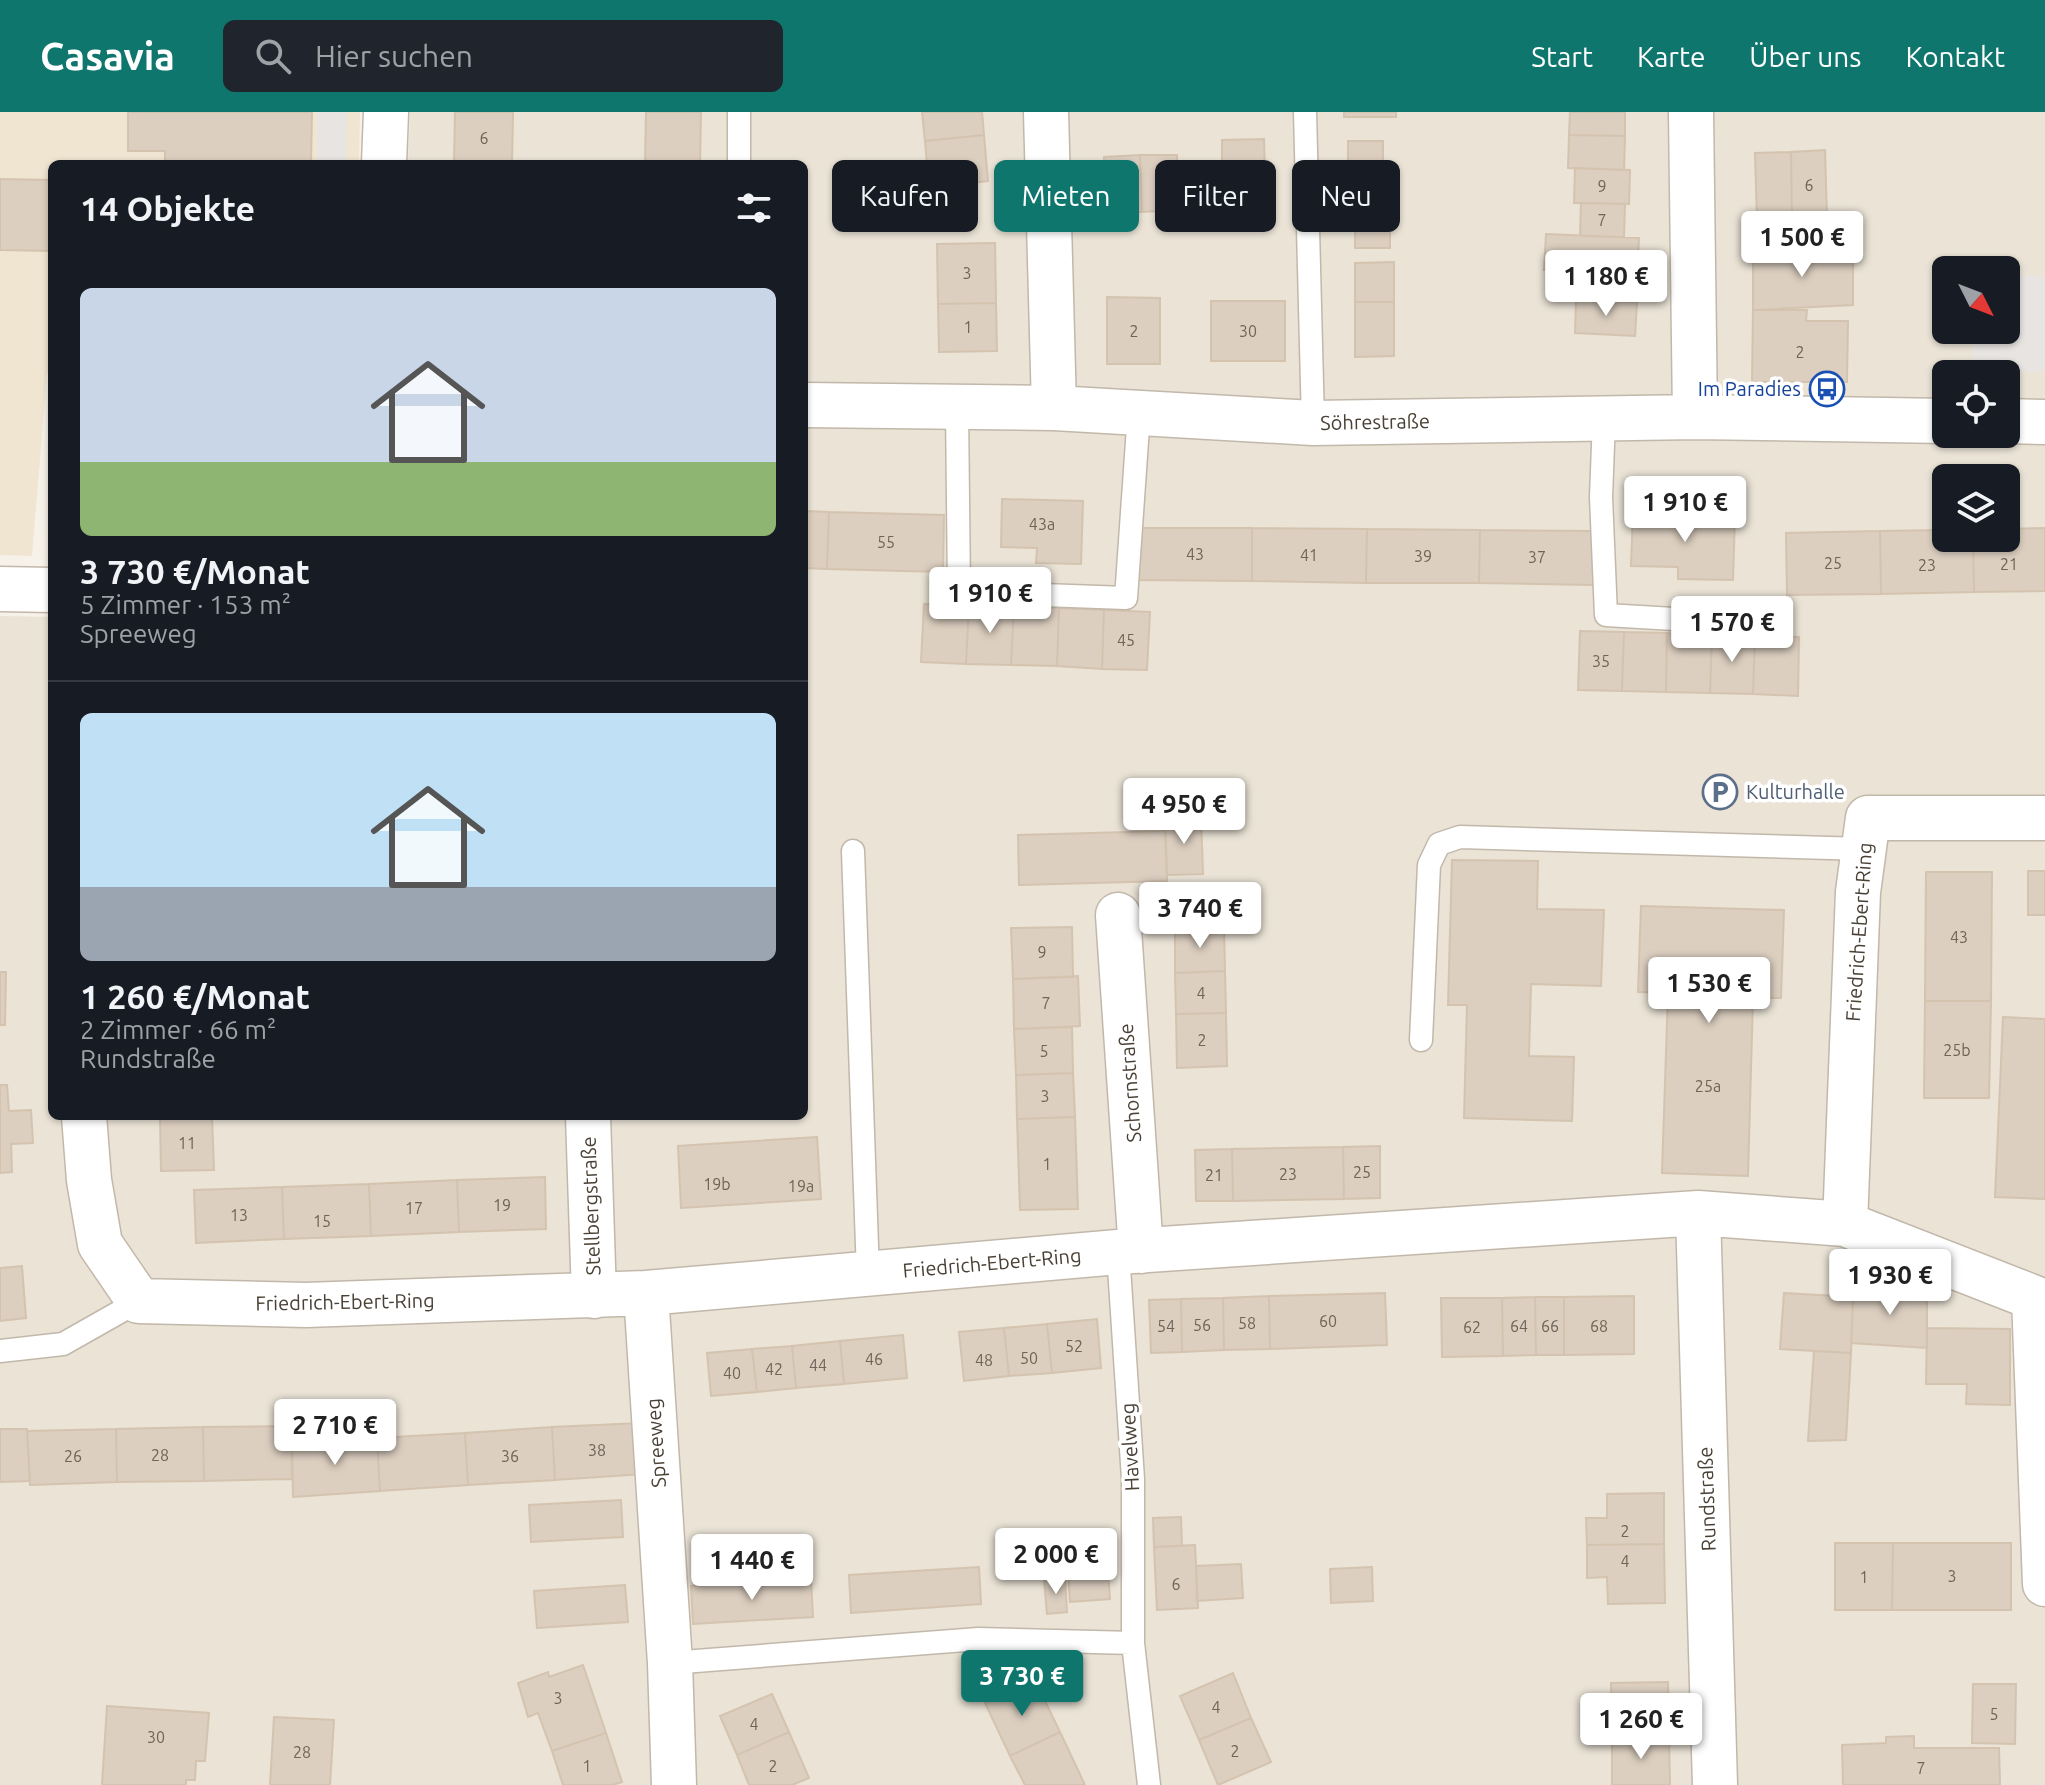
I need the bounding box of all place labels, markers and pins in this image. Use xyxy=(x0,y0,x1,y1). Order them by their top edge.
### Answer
pin: 1 500 € xyxy=(1728,211,1876,279)
pin: 1 180 € xyxy=(1532,250,1680,318)
bus stop icon: Im Paradies xyxy=(1808,370,1846,408)
place label: Im Paradies xyxy=(1698,377,1801,400)
pin: 1 910 € xyxy=(1611,476,1759,544)
pin: 1 910 € xyxy=(916,567,1064,635)
pin: 1 570 € xyxy=(1658,596,1806,664)
parking icon: Kulturhalle xyxy=(1701,773,1739,811)
pin: 4 950 € xyxy=(1110,778,1258,846)
place label: Kulturhalle xyxy=(1746,780,1845,803)
pin: 3 740 € xyxy=(1126,882,1274,950)
pin: 1 530 € xyxy=(1635,957,1783,1025)
pin: 1 930 € xyxy=(1816,1249,1964,1317)
pin: 2 710 € xyxy=(261,1399,409,1467)
pin: 2 000 € xyxy=(982,1528,1130,1596)
pin: 1 440 € xyxy=(678,1534,826,1602)
pin: 3 730 € xyxy=(948,1650,1096,1718)
pin: 1 260 € xyxy=(1567,1693,1715,1761)

